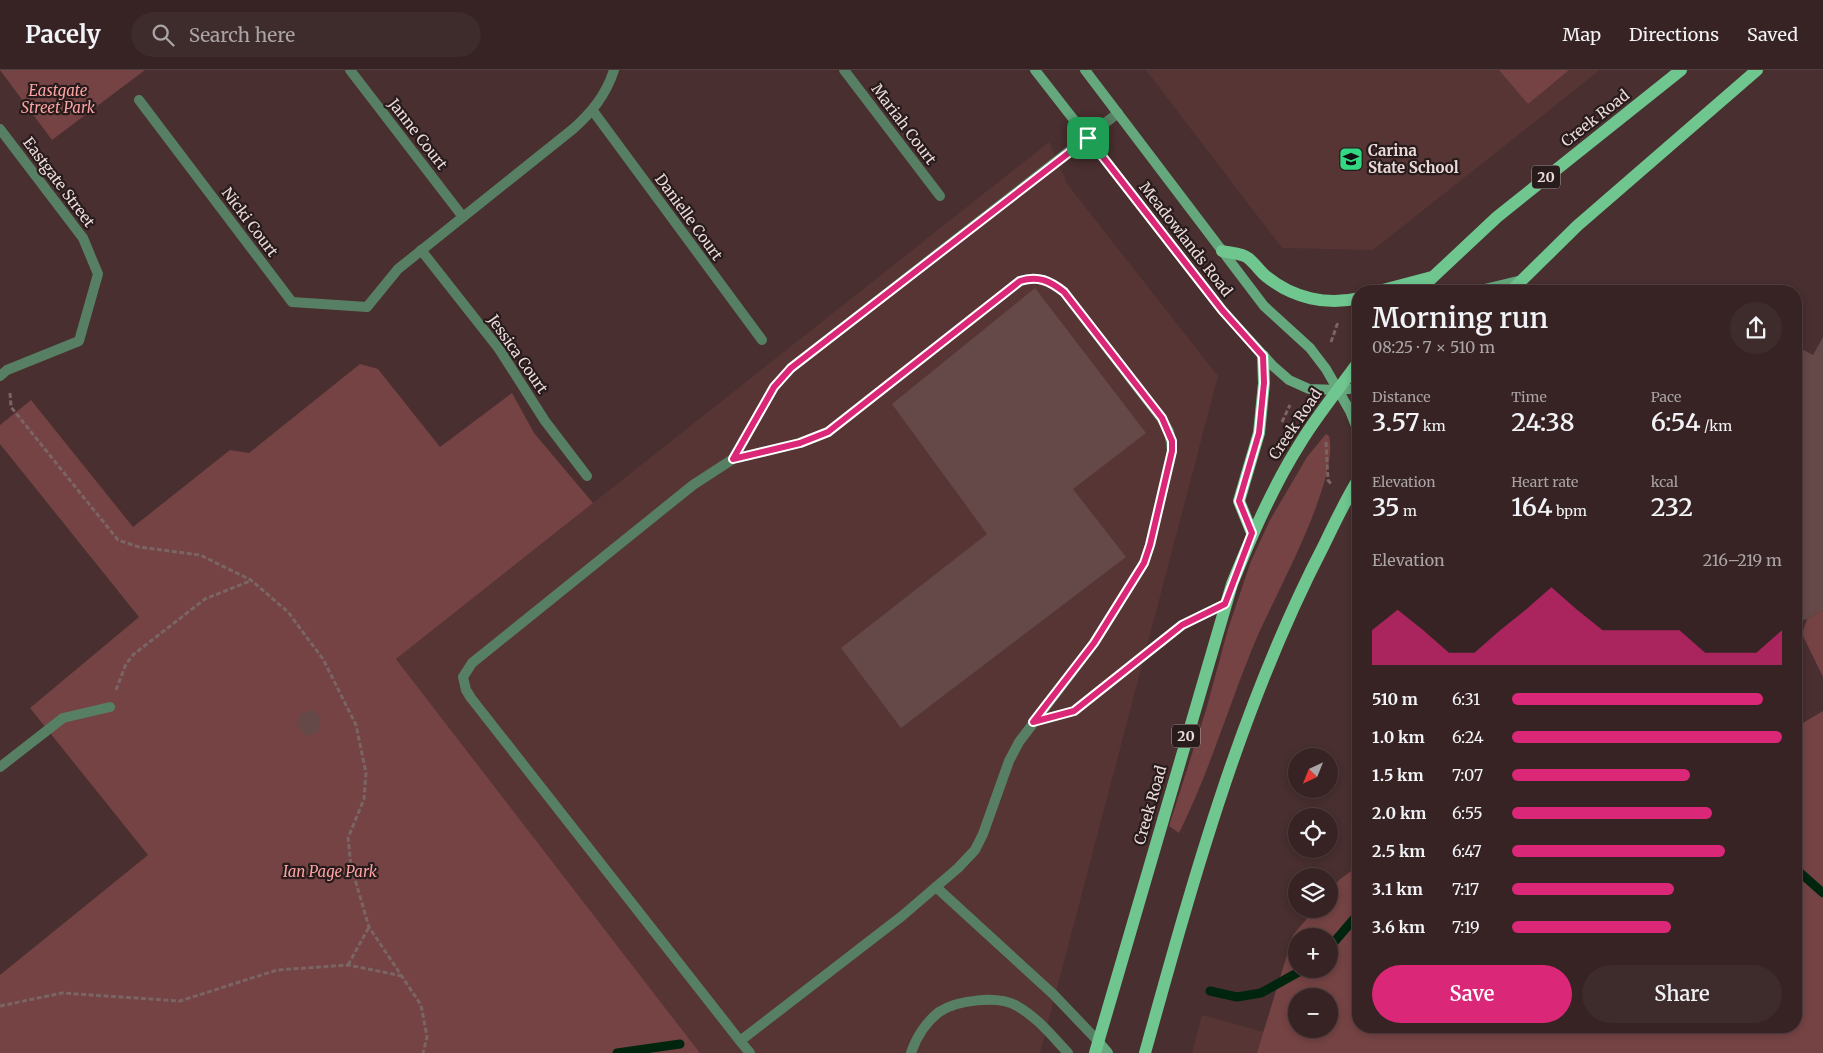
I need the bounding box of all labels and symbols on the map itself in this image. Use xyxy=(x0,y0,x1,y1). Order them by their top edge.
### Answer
street label: Mariah Court xyxy=(867,80,941,168)
park label: Eastgate Street Park xyxy=(21,81,96,117)
street label: Creek Road xyxy=(1557,85,1633,151)
street label: Janne Court xyxy=(384,94,452,173)
pin xyxy=(1067,117,1109,159)
street label: Eastgate Street xyxy=(19,133,99,231)
place label: Carina State School xyxy=(1368,141,1459,177)
school or university icon: Carina State School xyxy=(1338,146,1364,172)
road number: 20 xyxy=(1532,165,1560,188)
street label: Danielle Court xyxy=(651,170,727,264)
street label: Meadowlands Road xyxy=(1135,178,1237,300)
street label: Nicki Court xyxy=(218,184,282,261)
street label: Jessica Court xyxy=(483,310,552,397)
street label: Creek Road xyxy=(1264,385,1326,463)
road number: 20 xyxy=(1172,724,1200,748)
north arrow xyxy=(1288,748,1338,798)
street label: Creek Road xyxy=(1130,763,1170,847)
park label: Ian Page Park xyxy=(283,862,378,881)

